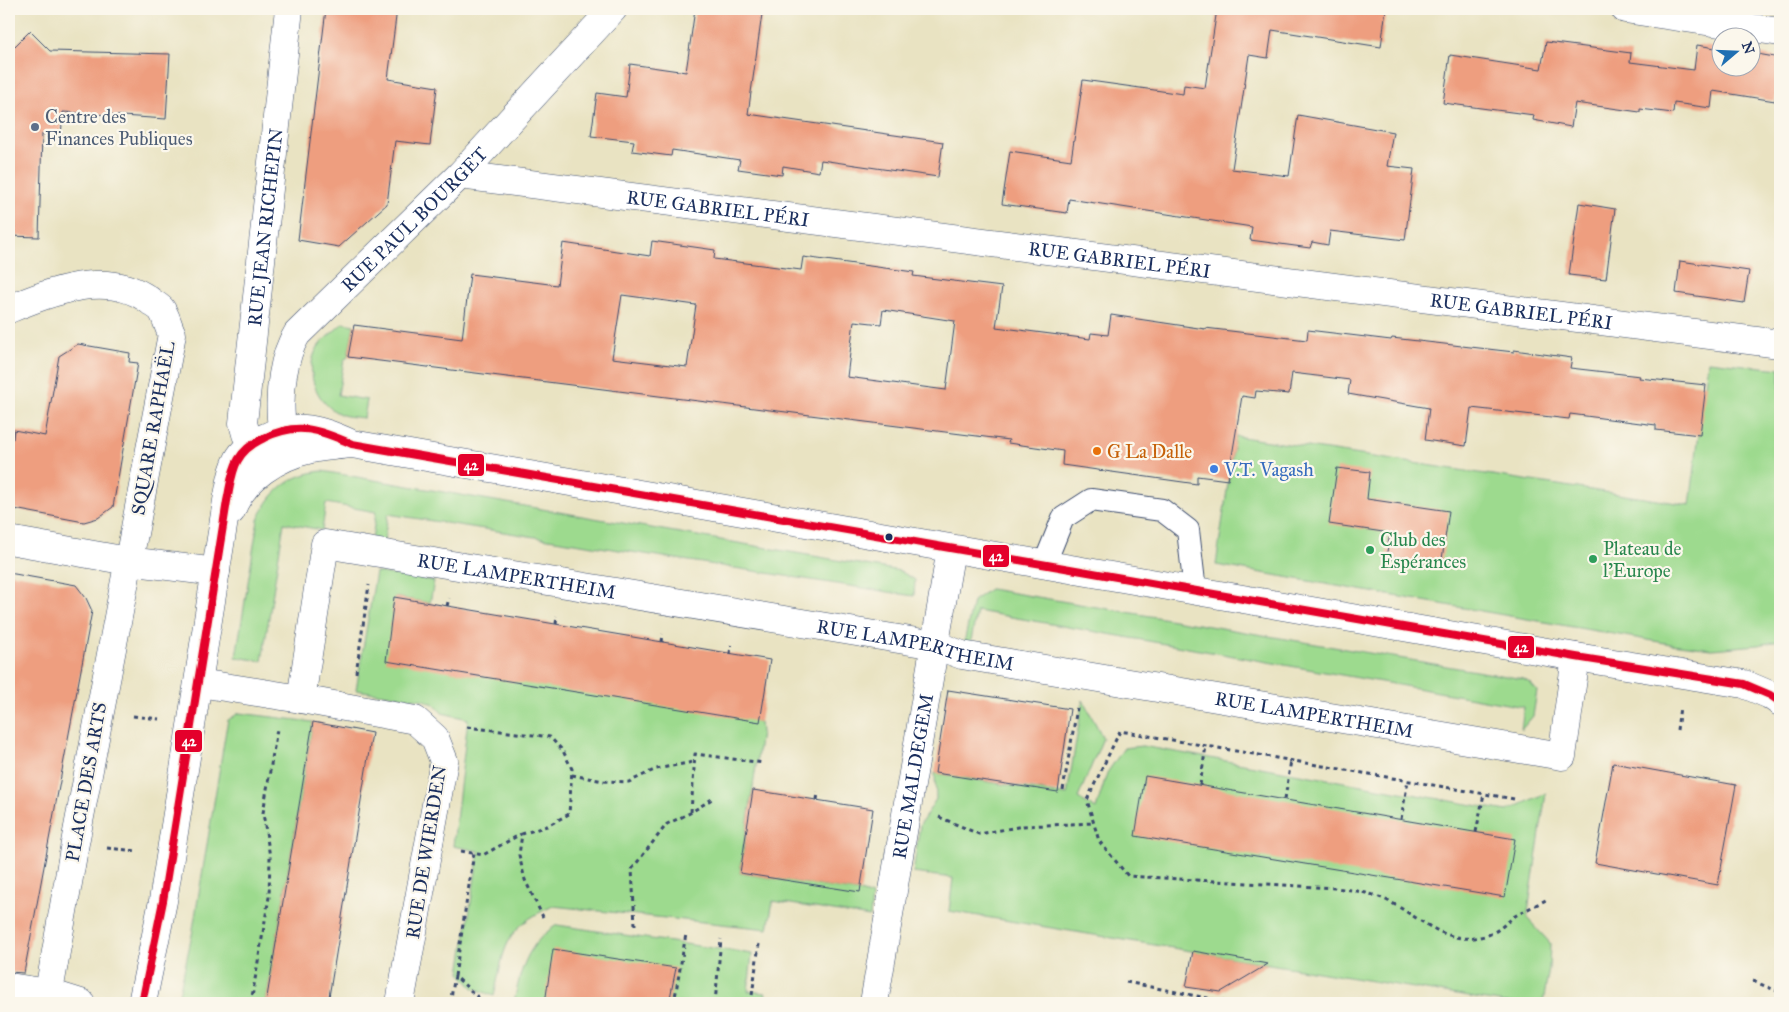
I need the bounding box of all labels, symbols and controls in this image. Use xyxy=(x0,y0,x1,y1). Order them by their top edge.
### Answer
north arrow xyxy=(1712,28,1762,78)
text: N xyxy=(1738,40,1758,56)
place label: Centre des Finances Publiques xyxy=(45,105,193,151)
marker: Centre des Finances Publiques xyxy=(29,121,41,133)
street label: RUE JEAN RICHEPIN xyxy=(242,127,287,327)
street label: RUE PAUL BOURGET xyxy=(336,142,492,296)
street label: RUE GABRIEL PÉRI xyxy=(625,185,811,231)
street label: RUE GABRIEL PÉRI xyxy=(1027,236,1212,283)
street label: RUE GABRIEL PÉRI xyxy=(1429,288,1614,334)
street label: SQUARE RAPHAËL xyxy=(126,339,180,517)
place label: G La Dalle xyxy=(1107,440,1192,463)
marker: G La Dalle xyxy=(1091,445,1103,457)
line badge: 42 xyxy=(457,453,485,477)
text: 42 xyxy=(464,457,479,475)
place label: V.T. Vagash xyxy=(1223,458,1314,482)
marker: V.T. Vagash xyxy=(1208,463,1220,475)
place label: Club des Espérances xyxy=(1380,528,1466,573)
unlabelled marker xyxy=(884,532,894,542)
place label: Plateau de l'Europe xyxy=(1603,537,1681,582)
line badge: 42 xyxy=(982,544,1010,568)
marker: Club des Espérances xyxy=(1364,544,1376,556)
street label: RUE LAMPERTHEIM xyxy=(416,548,618,603)
text: 42 xyxy=(989,548,1004,566)
marker: Plateau de l'Europe xyxy=(1587,553,1599,565)
street label: RUE LAMPERTHEIM xyxy=(815,614,1016,675)
line badge: 42 xyxy=(1507,635,1535,659)
text: 42 xyxy=(1514,639,1529,657)
street label: RUE LAMPERTHEIM xyxy=(1213,686,1415,742)
street label: RUE MALDEGEM xyxy=(887,692,938,861)
street label: PLACE DES ARTS xyxy=(61,700,111,864)
line badge: 42 xyxy=(174,729,203,753)
text: 42 xyxy=(182,733,197,751)
street label: RUE DE WIERDEN xyxy=(401,764,451,940)

